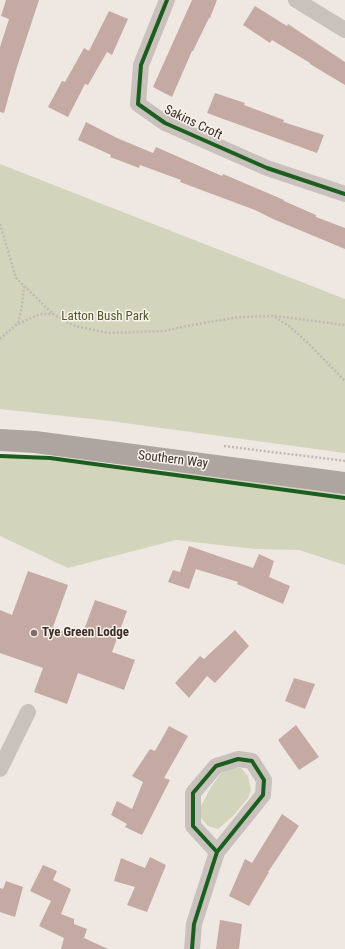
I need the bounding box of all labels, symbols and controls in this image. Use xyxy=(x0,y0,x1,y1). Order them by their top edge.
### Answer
street label: Sakins Croft xyxy=(161,102,225,144)
park label: Latton Bush Park xyxy=(61,309,149,325)
street label: Southern Way xyxy=(137,448,209,472)
place label: Tye Green Lodge xyxy=(42,625,129,641)
marker: Tye Green Lodge xyxy=(29,628,39,638)

